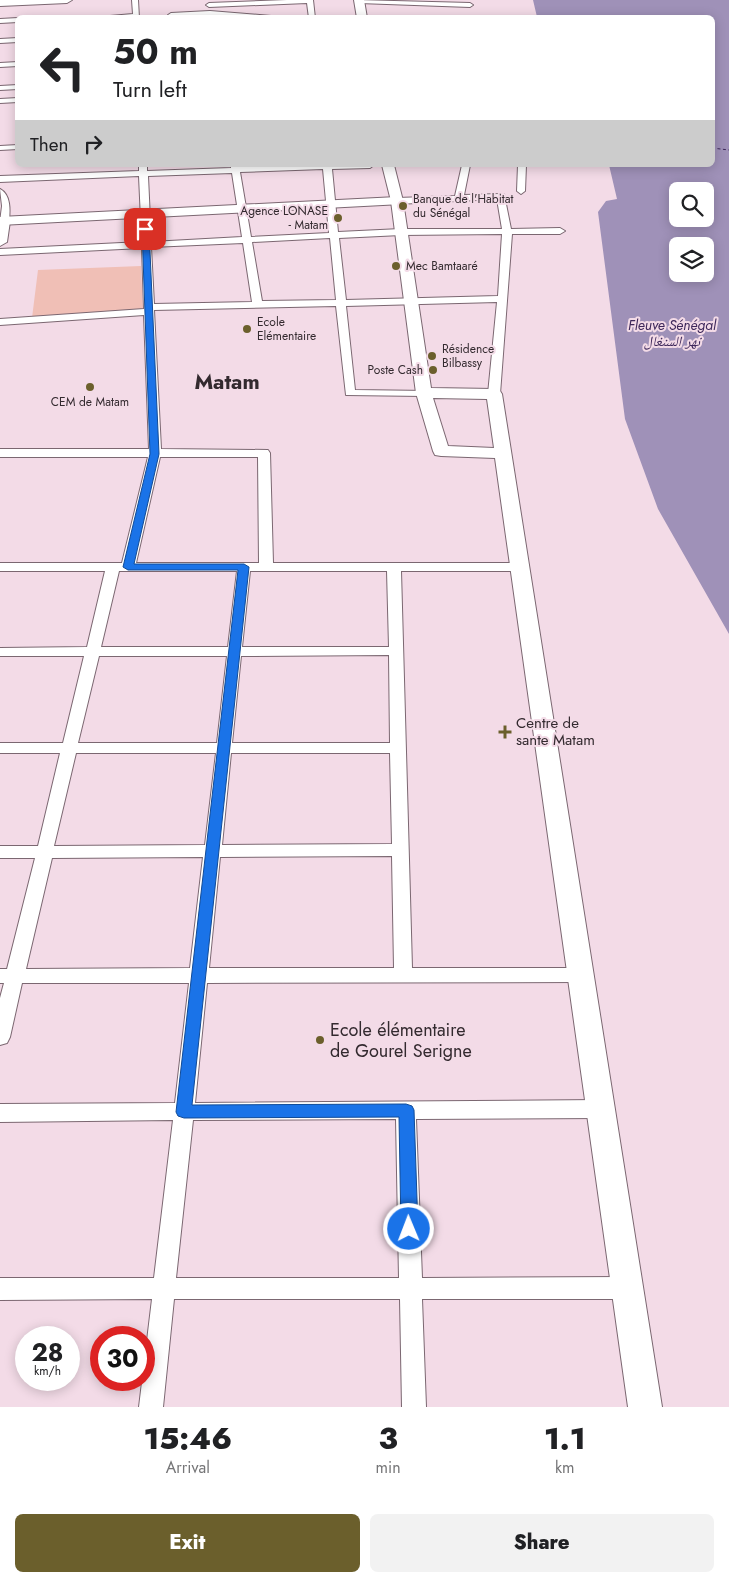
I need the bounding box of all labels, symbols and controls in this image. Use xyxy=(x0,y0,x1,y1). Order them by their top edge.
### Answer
text: 50 m xyxy=(113,27,198,77)
icon: left xyxy=(30,35,95,100)
text: Turn left xyxy=(113,73,187,105)
icon: right xyxy=(79,130,107,158)
text: Then xyxy=(30,131,69,158)
map controls xyxy=(669,182,714,282)
button: search xyxy=(669,182,714,227)
place label: Banque de l'Habitat du Sénégal xyxy=(413,190,513,222)
marker: Banque de l'Habitat du Sénégal xyxy=(397,200,409,212)
place label: Agence LONASE - Matam xyxy=(240,202,328,234)
pin xyxy=(124,208,166,250)
marker: Agence LONASE - Matam xyxy=(332,212,344,224)
icon: arrive xyxy=(131,215,159,243)
button: layers xyxy=(669,237,714,282)
place label: Mec Bamtaaré xyxy=(406,257,478,275)
marker: Mec Bamtaaré xyxy=(390,260,402,272)
place label: Ecole Elémentaire xyxy=(257,313,316,345)
water label: Fleuve Sénégal نهر السنغال xyxy=(628,315,717,351)
marker: Ecole Elémentaire xyxy=(241,323,253,335)
place label: Résidence Bilbassy xyxy=(442,340,494,372)
marker: Résidence Bilbassy xyxy=(426,350,438,362)
place label: Poste Cash xyxy=(368,361,423,379)
marker: Poste Cash xyxy=(427,364,439,376)
district label: Matam xyxy=(194,367,260,397)
marker: CEM de Matam xyxy=(84,381,96,393)
place label: CEM de Matam xyxy=(51,393,129,411)
place label: Centre de sante Matam xyxy=(516,712,595,751)
marker: Centre de sante Matam xyxy=(498,725,512,739)
place label: Ecole élémentaire de Gourel Serigne xyxy=(330,1017,472,1064)
marker: Ecole élémentaire de Gourel Serigne xyxy=(314,1034,326,1046)
position arrow xyxy=(382,1202,434,1254)
speed limit sign: 30 xyxy=(90,1326,155,1391)
text: 28 xyxy=(31,1334,64,1370)
text: km/h xyxy=(34,1362,61,1380)
text: 15:46 xyxy=(143,1417,232,1460)
text: 3 xyxy=(378,1417,398,1460)
text: 1.1 xyxy=(544,1417,586,1460)
text: Arrival xyxy=(166,1456,210,1479)
text: min xyxy=(376,1456,401,1479)
text: km xyxy=(555,1456,575,1479)
button: Exit xyxy=(15,1514,360,1572)
button: Share xyxy=(370,1514,714,1572)

